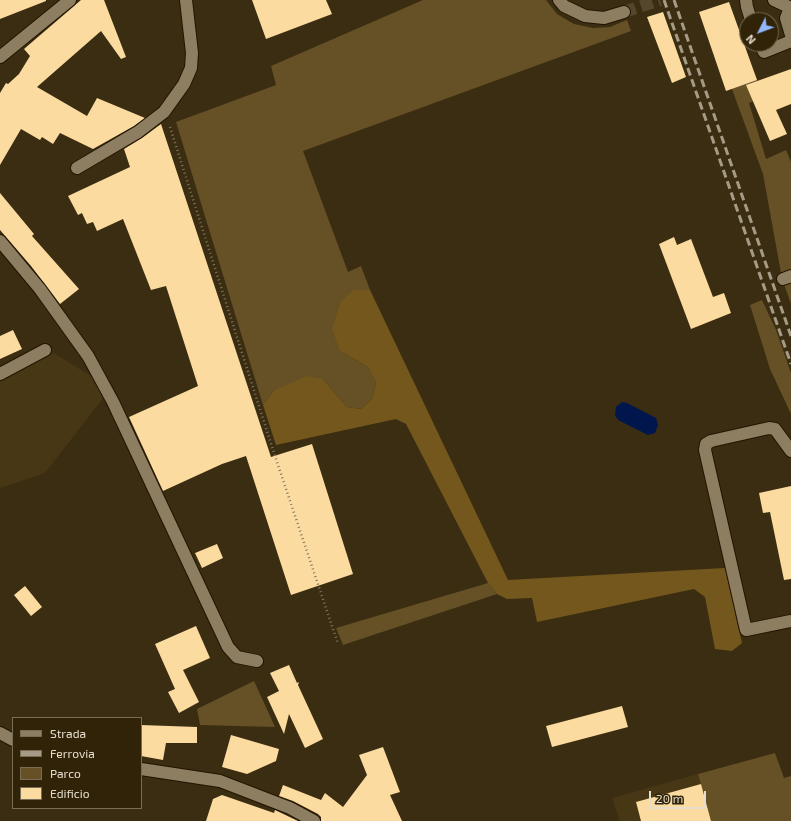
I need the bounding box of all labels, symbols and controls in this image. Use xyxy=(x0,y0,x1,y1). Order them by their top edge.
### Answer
north arrow xyxy=(739,12,779,52)
text: N xyxy=(743,32,758,47)
legend xyxy=(12,717,142,809)
text: Strada xyxy=(50,726,86,740)
text: Ferrovia xyxy=(50,746,95,760)
text: Parco xyxy=(50,766,81,780)
scale bar xyxy=(651,783,708,809)
text: Edificio xyxy=(50,786,90,800)
text: 20 m xyxy=(656,791,683,805)

